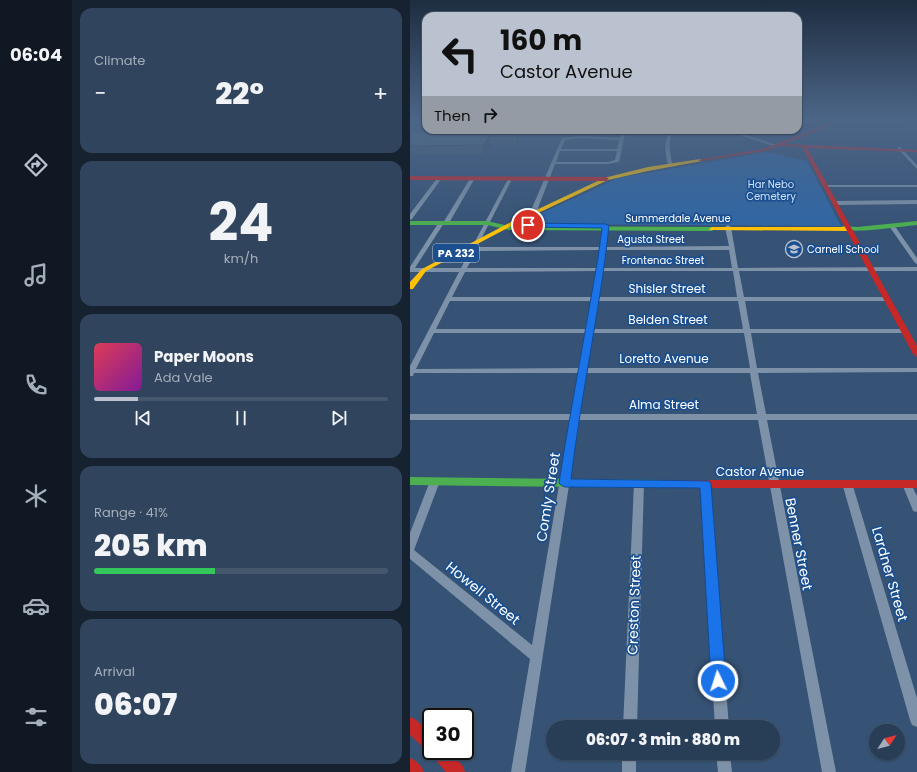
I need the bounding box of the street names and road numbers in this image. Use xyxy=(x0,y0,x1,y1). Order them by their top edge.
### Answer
street label: Summerdale Avenue xyxy=(625,211,731,226)
street label: Agusta Street xyxy=(617,232,685,247)
road number: PA 232 xyxy=(433,244,479,262)
street label: Frontenac Street xyxy=(622,253,705,268)
street label: Shisler Street xyxy=(628,280,706,297)
street label: Belden Street xyxy=(628,311,708,328)
street label: Loretto Avenue xyxy=(619,350,709,367)
street label: Alma Street xyxy=(629,396,699,413)
street label: Comly Street xyxy=(531,451,565,543)
street label: Castor Avenue xyxy=(716,463,804,480)
street label: Benner Street xyxy=(780,496,818,592)
street label: Lardner Street xyxy=(867,524,913,624)
street label: Creston Street xyxy=(622,555,646,655)
street label: Howell Street xyxy=(442,557,524,629)

